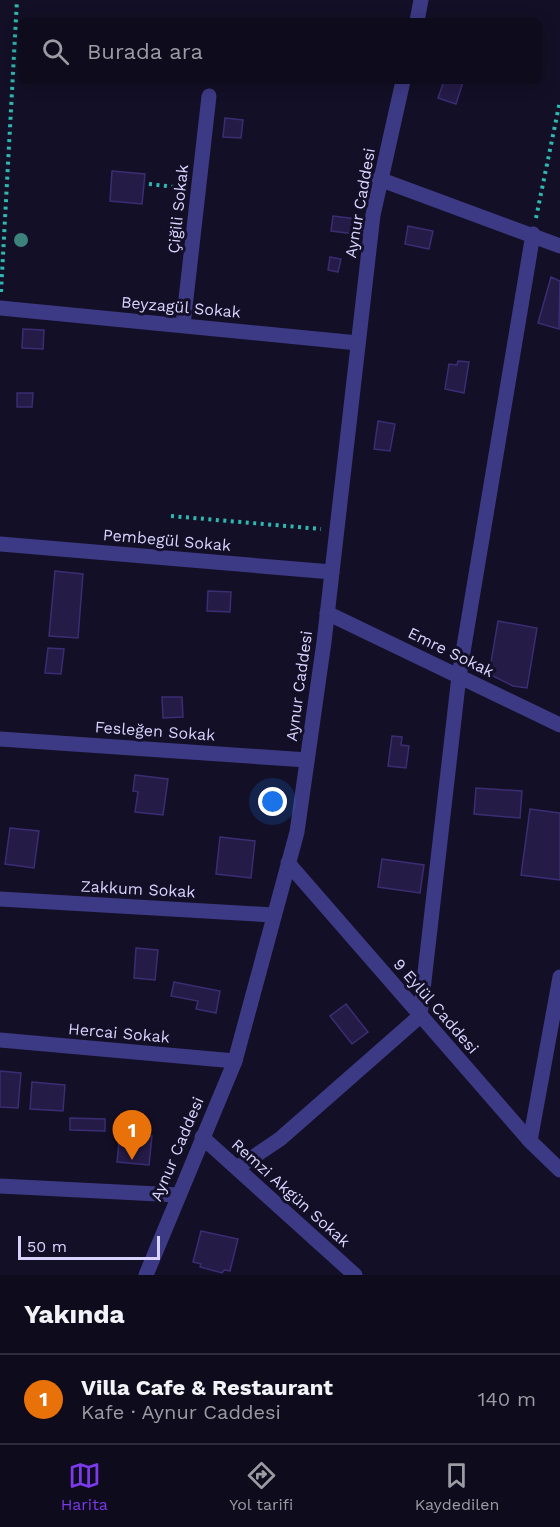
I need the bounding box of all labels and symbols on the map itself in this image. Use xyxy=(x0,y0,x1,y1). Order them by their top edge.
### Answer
street label: Aynur Caddesi xyxy=(341,146,379,260)
street label: Çiğili Sokak xyxy=(164,163,192,255)
street label: Beyzagül Sokak xyxy=(120,292,242,322)
street label: Pembegül Sokak xyxy=(102,525,232,555)
street label: Emre Sokak xyxy=(405,623,497,681)
street label: Aynur Caddesi xyxy=(282,629,316,743)
street label: Fesleğen Sokak xyxy=(94,717,216,745)
your location xyxy=(258,787,287,816)
street label: Zakkum Sokak xyxy=(80,877,196,901)
street label: 9 Eylül Caddesi xyxy=(390,955,482,1057)
street label: Hercai Sokak xyxy=(67,1019,171,1047)
street label: Aynur Caddesi xyxy=(146,1094,208,1204)
pin: 1 xyxy=(112,1110,152,1160)
street label: Remzi Akgün Sokak xyxy=(228,1135,354,1251)
scale bar xyxy=(18,1233,160,1260)

